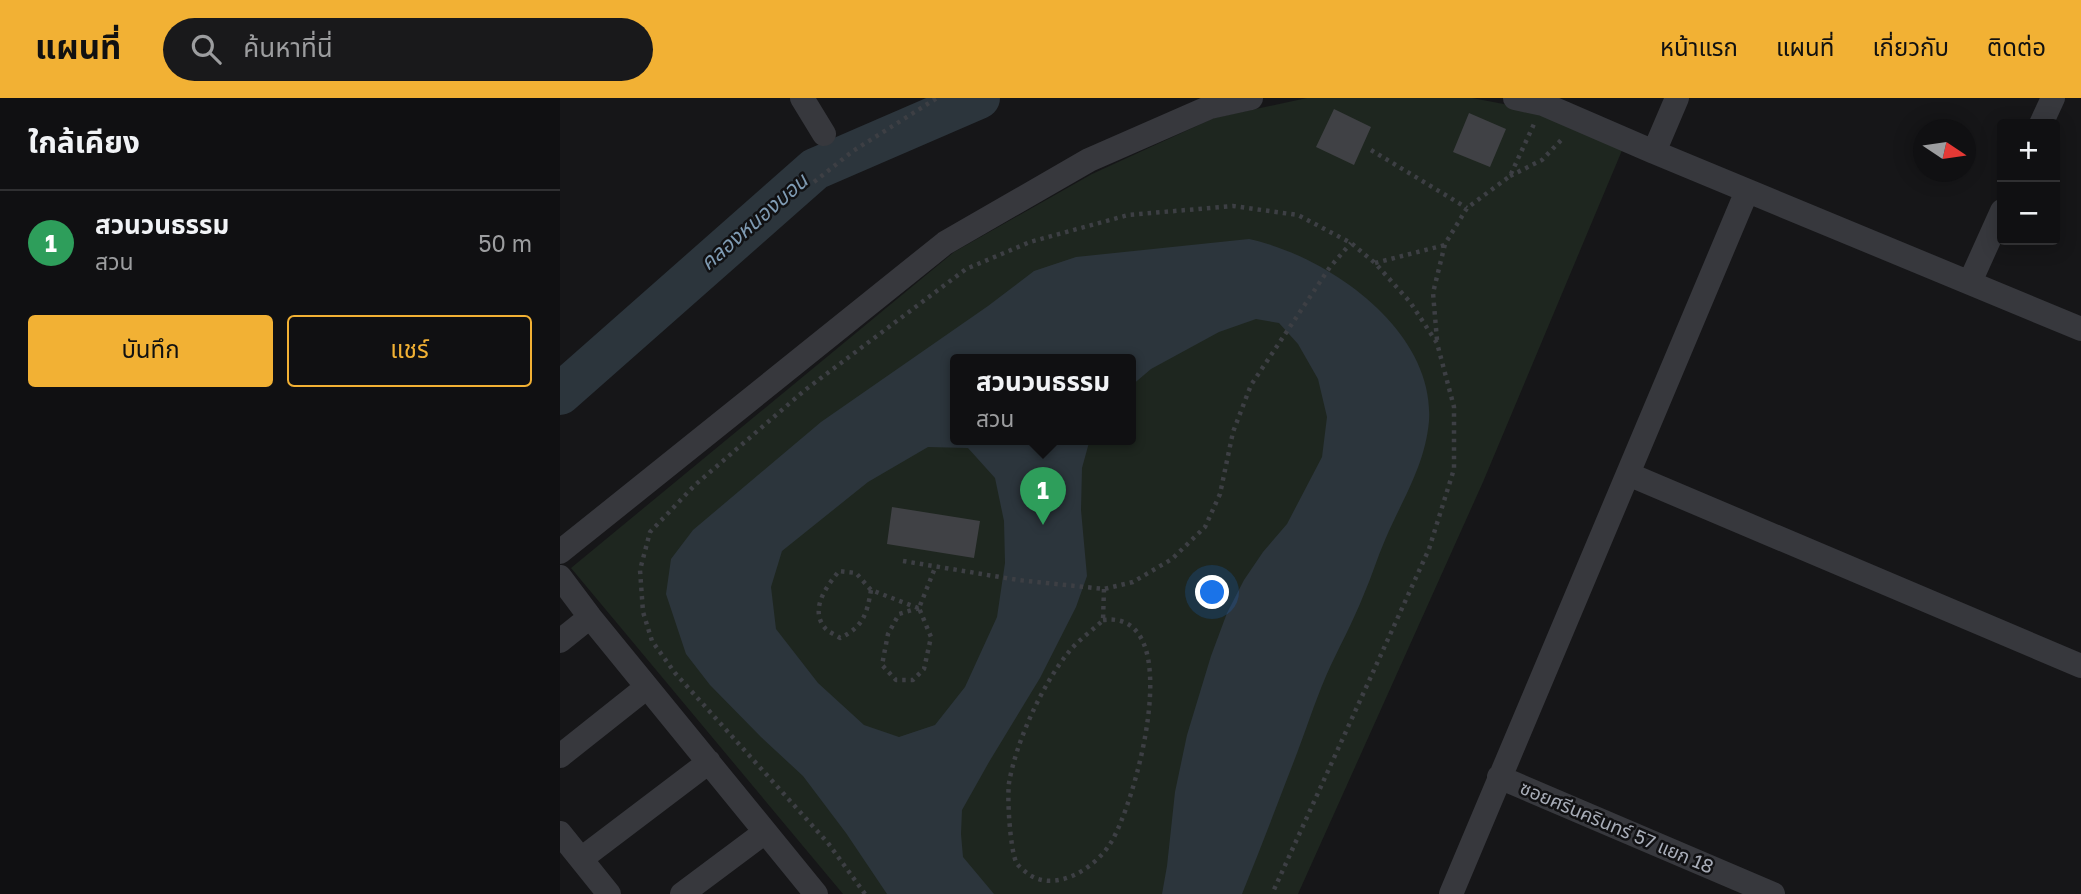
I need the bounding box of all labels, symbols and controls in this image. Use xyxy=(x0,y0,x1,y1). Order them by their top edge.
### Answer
search box xyxy=(163,18,653,81)
text: แผนที่ xyxy=(35,27,121,66)
icon: search xyxy=(187,30,225,68)
text: ค้นหาที่นี่ xyxy=(243,32,333,63)
text: หน้าแรก xyxy=(1660,32,1738,61)
text: แผนที่ xyxy=(1776,32,1834,61)
text: เกี่ยวกับ xyxy=(1872,32,1949,61)
text: ติดต่อ xyxy=(1987,32,2046,61)
north arrow xyxy=(1913,119,1976,182)
map controls xyxy=(1997,119,2060,245)
button: + xyxy=(1997,119,2060,182)
text: ใกล้เคียง xyxy=(28,124,140,160)
water label: คลองหนองบอน xyxy=(694,167,813,275)
button: − xyxy=(1997,182,2060,245)
text: สวนวนธรรม xyxy=(95,209,229,240)
text: 1 xyxy=(45,229,57,257)
text: 50 m xyxy=(478,229,532,257)
text: สวน xyxy=(95,247,134,275)
button: บันทึก xyxy=(28,315,273,387)
button: แชร์ xyxy=(287,315,532,387)
popup xyxy=(950,354,1136,445)
text: สวนวนธรรม xyxy=(976,366,1110,397)
text: สวน xyxy=(976,404,1014,432)
pin: 1 xyxy=(1020,467,1066,525)
your location xyxy=(1195,575,1229,609)
street label: ซอยศรีนครินทร์ 57 แยก 18 xyxy=(1517,775,1717,878)

